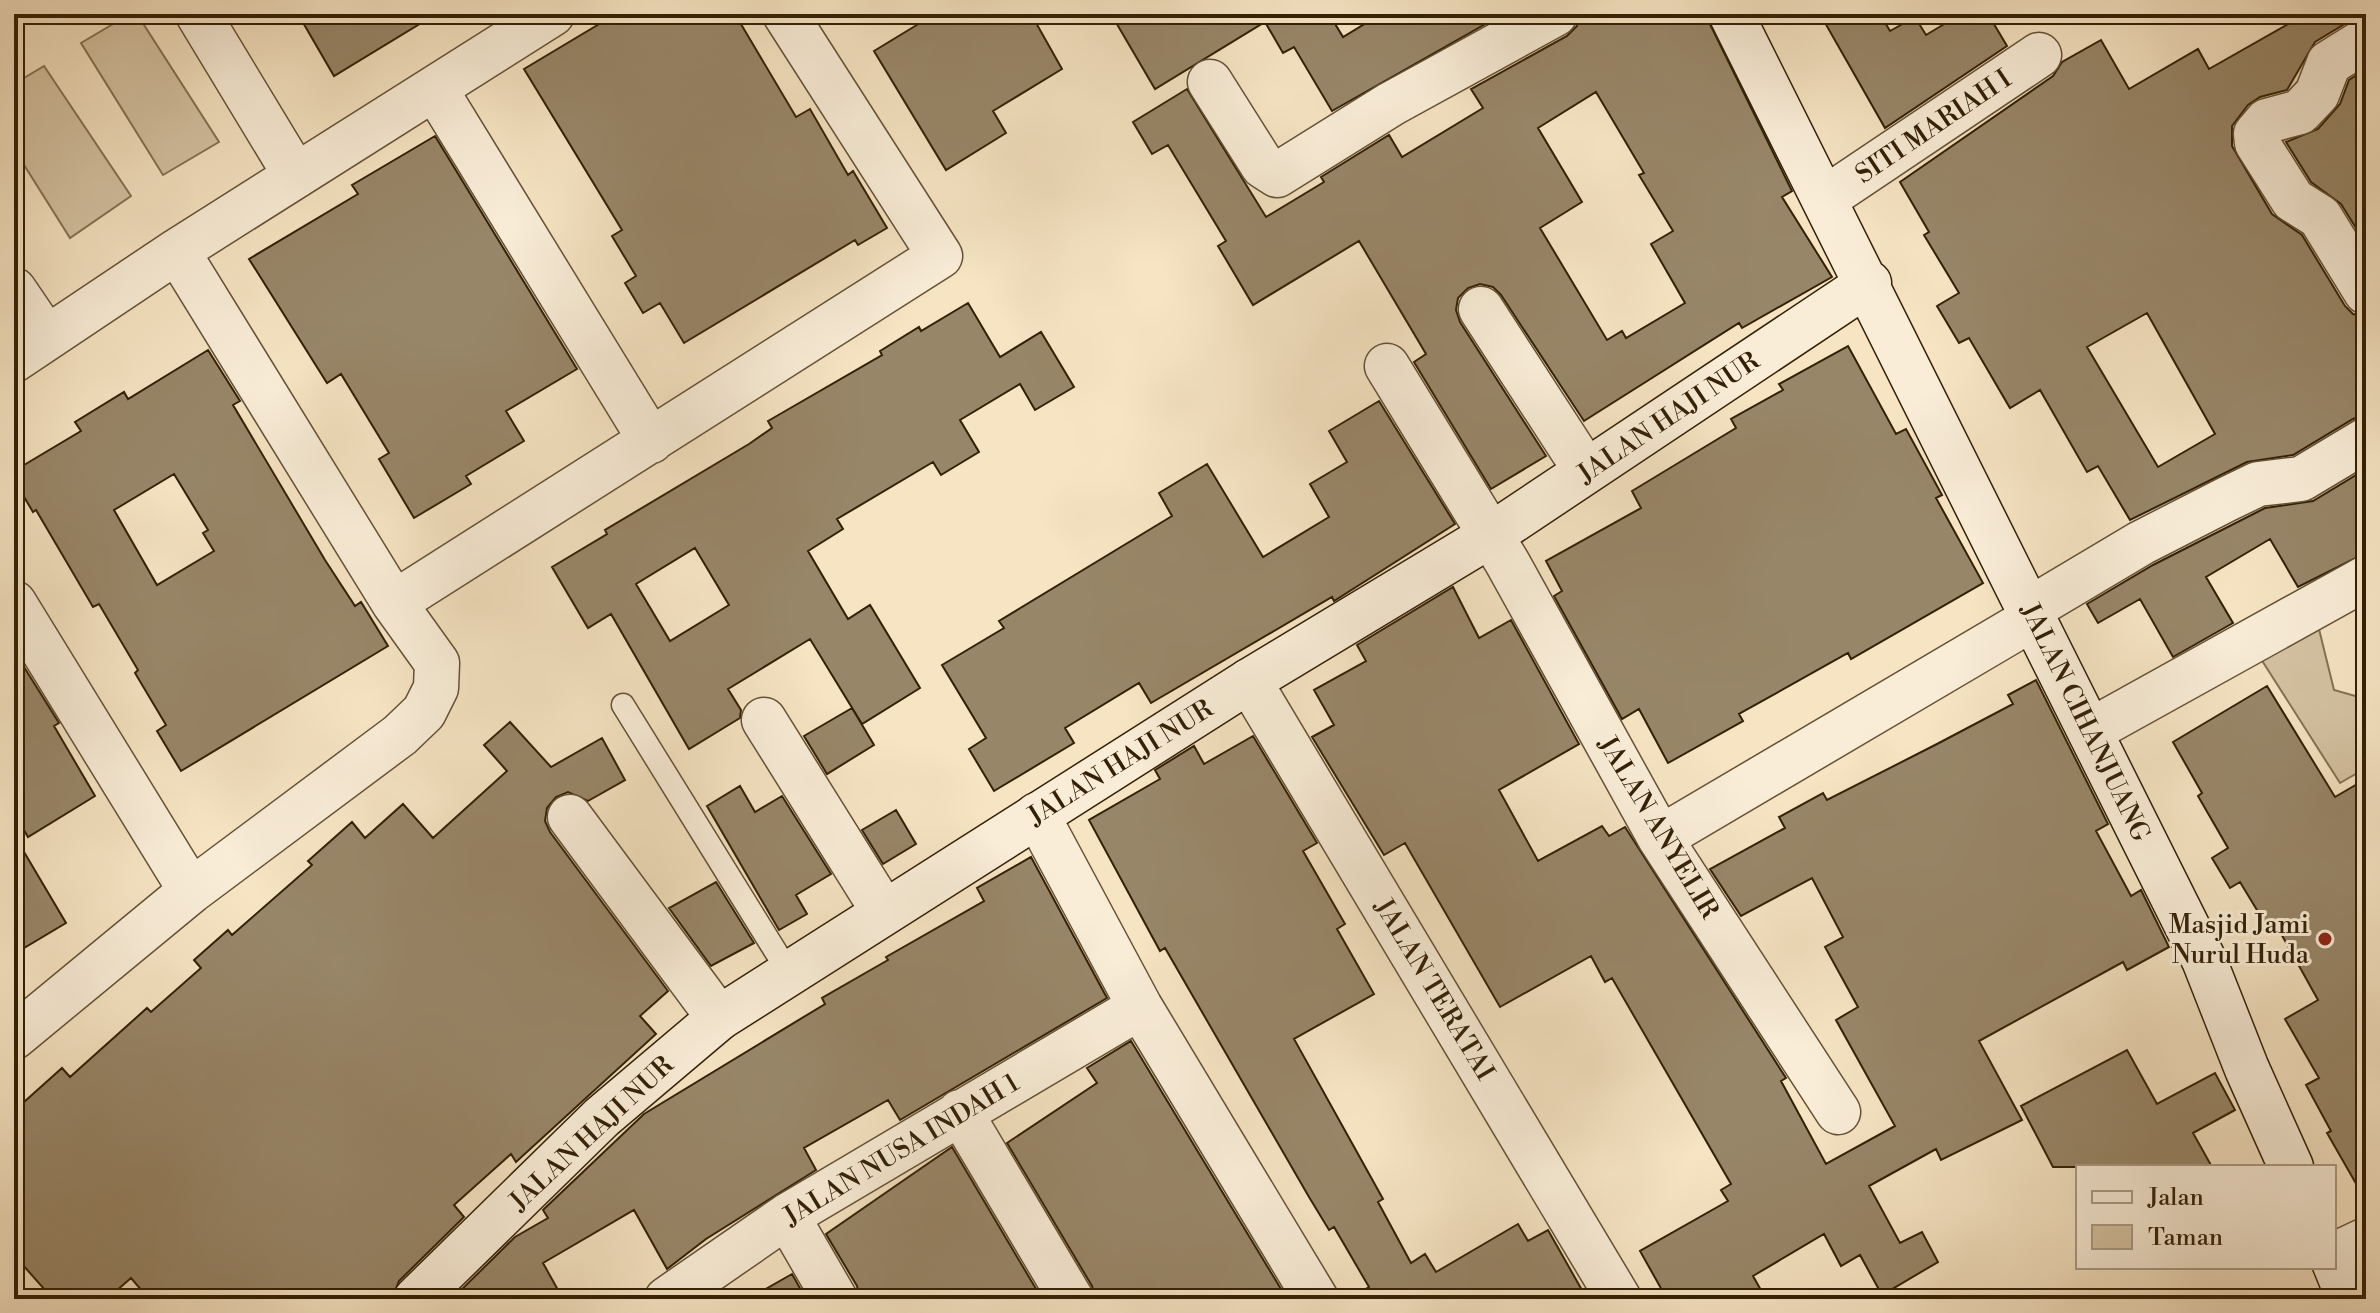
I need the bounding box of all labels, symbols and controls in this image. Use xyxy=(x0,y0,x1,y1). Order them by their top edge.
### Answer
street label: SITI MARIAH I xyxy=(1850,63,2018,191)
street label: JALAN HAJI NUR xyxy=(1571,345,1766,491)
street label: JALAN CIHANJUANG xyxy=(2013,597,2157,847)
street label: JALAN HAJI NUR xyxy=(1021,693,1220,833)
street label: JALAN ANYELIR xyxy=(1591,730,1726,925)
street label: JALAN TERATAI xyxy=(1367,892,1501,1086)
place label: Masjid Jami Nurul Huda xyxy=(2169,909,2310,971)
marker: Masjid Jami Nurul Huda xyxy=(2316,930,2334,948)
street label: JALAN HAJI NUR xyxy=(503,1049,681,1218)
street label: JALAN NUSA INDAH 1 xyxy=(777,1067,1025,1233)
legend xyxy=(2076,1165,2336,1269)
text: Jalan xyxy=(2147,1183,2204,1213)
text: Taman xyxy=(2148,1223,2223,1253)

